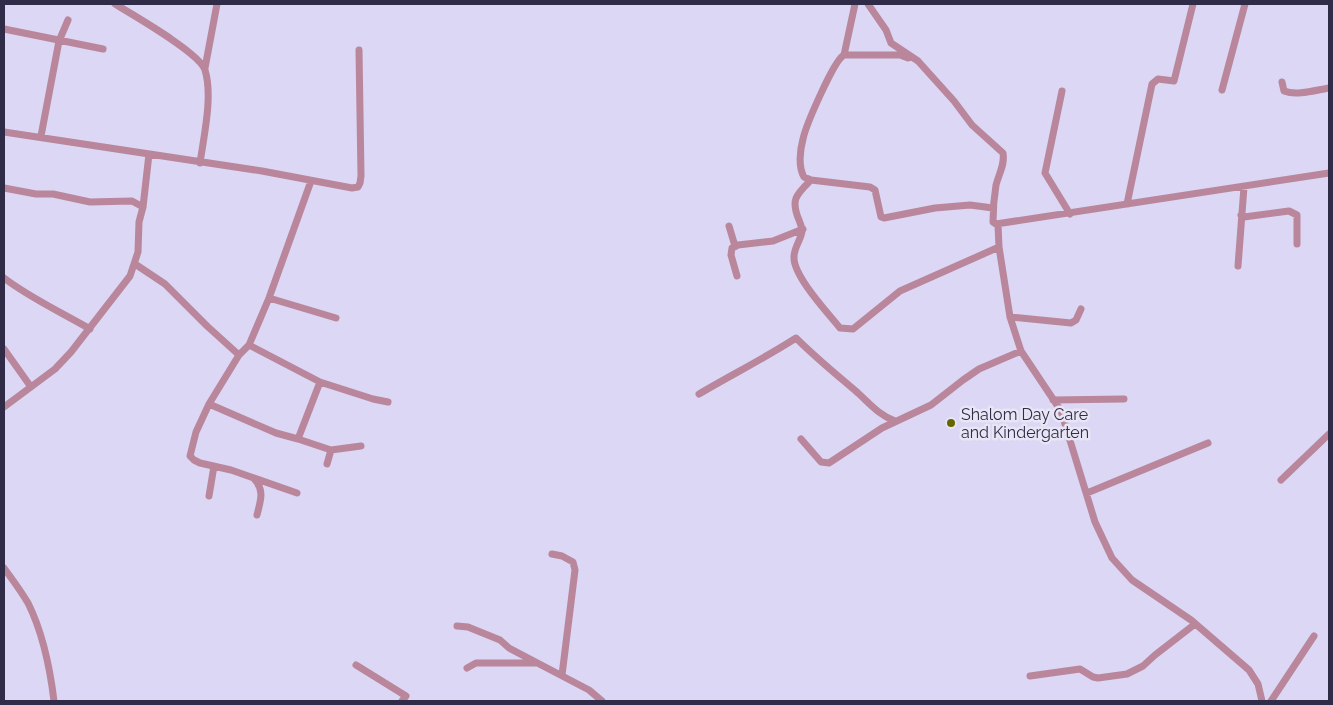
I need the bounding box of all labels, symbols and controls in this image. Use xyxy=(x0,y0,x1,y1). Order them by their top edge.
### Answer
place label: Shalom Day Care and Kindergarten xyxy=(961,405,1089,442)
marker: Shalom Day Care and Kindergarten xyxy=(945,417,957,429)

